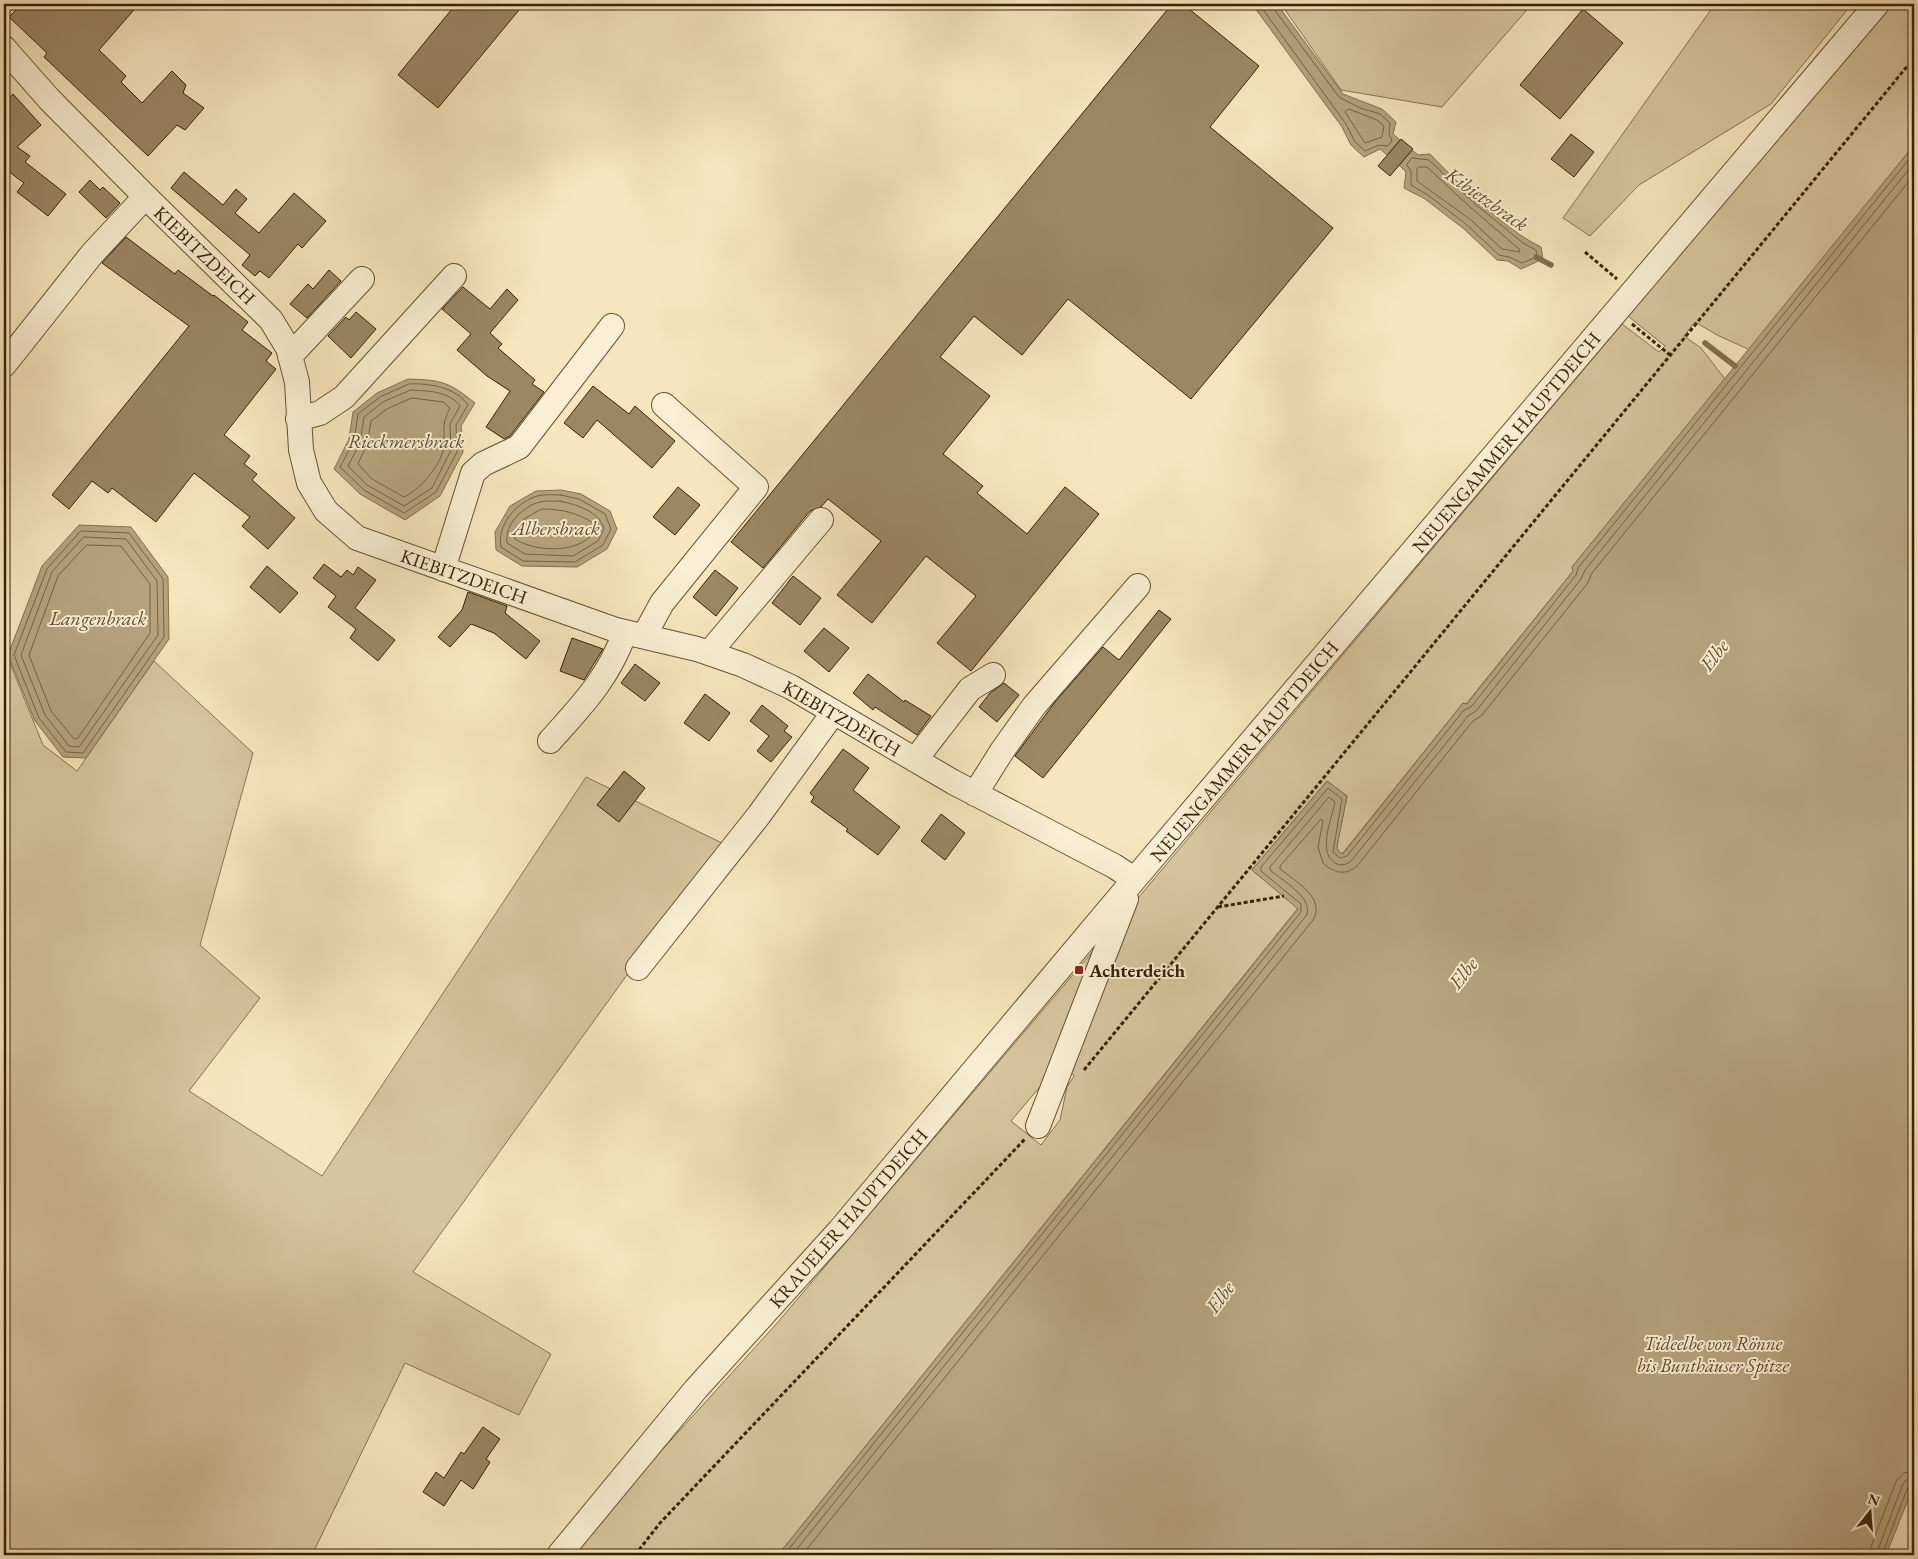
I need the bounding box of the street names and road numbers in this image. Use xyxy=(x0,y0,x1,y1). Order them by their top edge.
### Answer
street label: KIEBITZDEICH xyxy=(148,200,261,310)
street label: NEUENGAMMER HAUPTDEICH xyxy=(1406,327,1606,558)
street label: KIEBITZDEICH xyxy=(397,543,530,610)
street label: NEUENGAMMER HAUPTDEICH xyxy=(1144,636,1344,867)
street label: KIEBITZDEICH xyxy=(778,675,905,762)
street label: KRAUELER HAUPTDEICH xyxy=(763,1123,933,1313)

